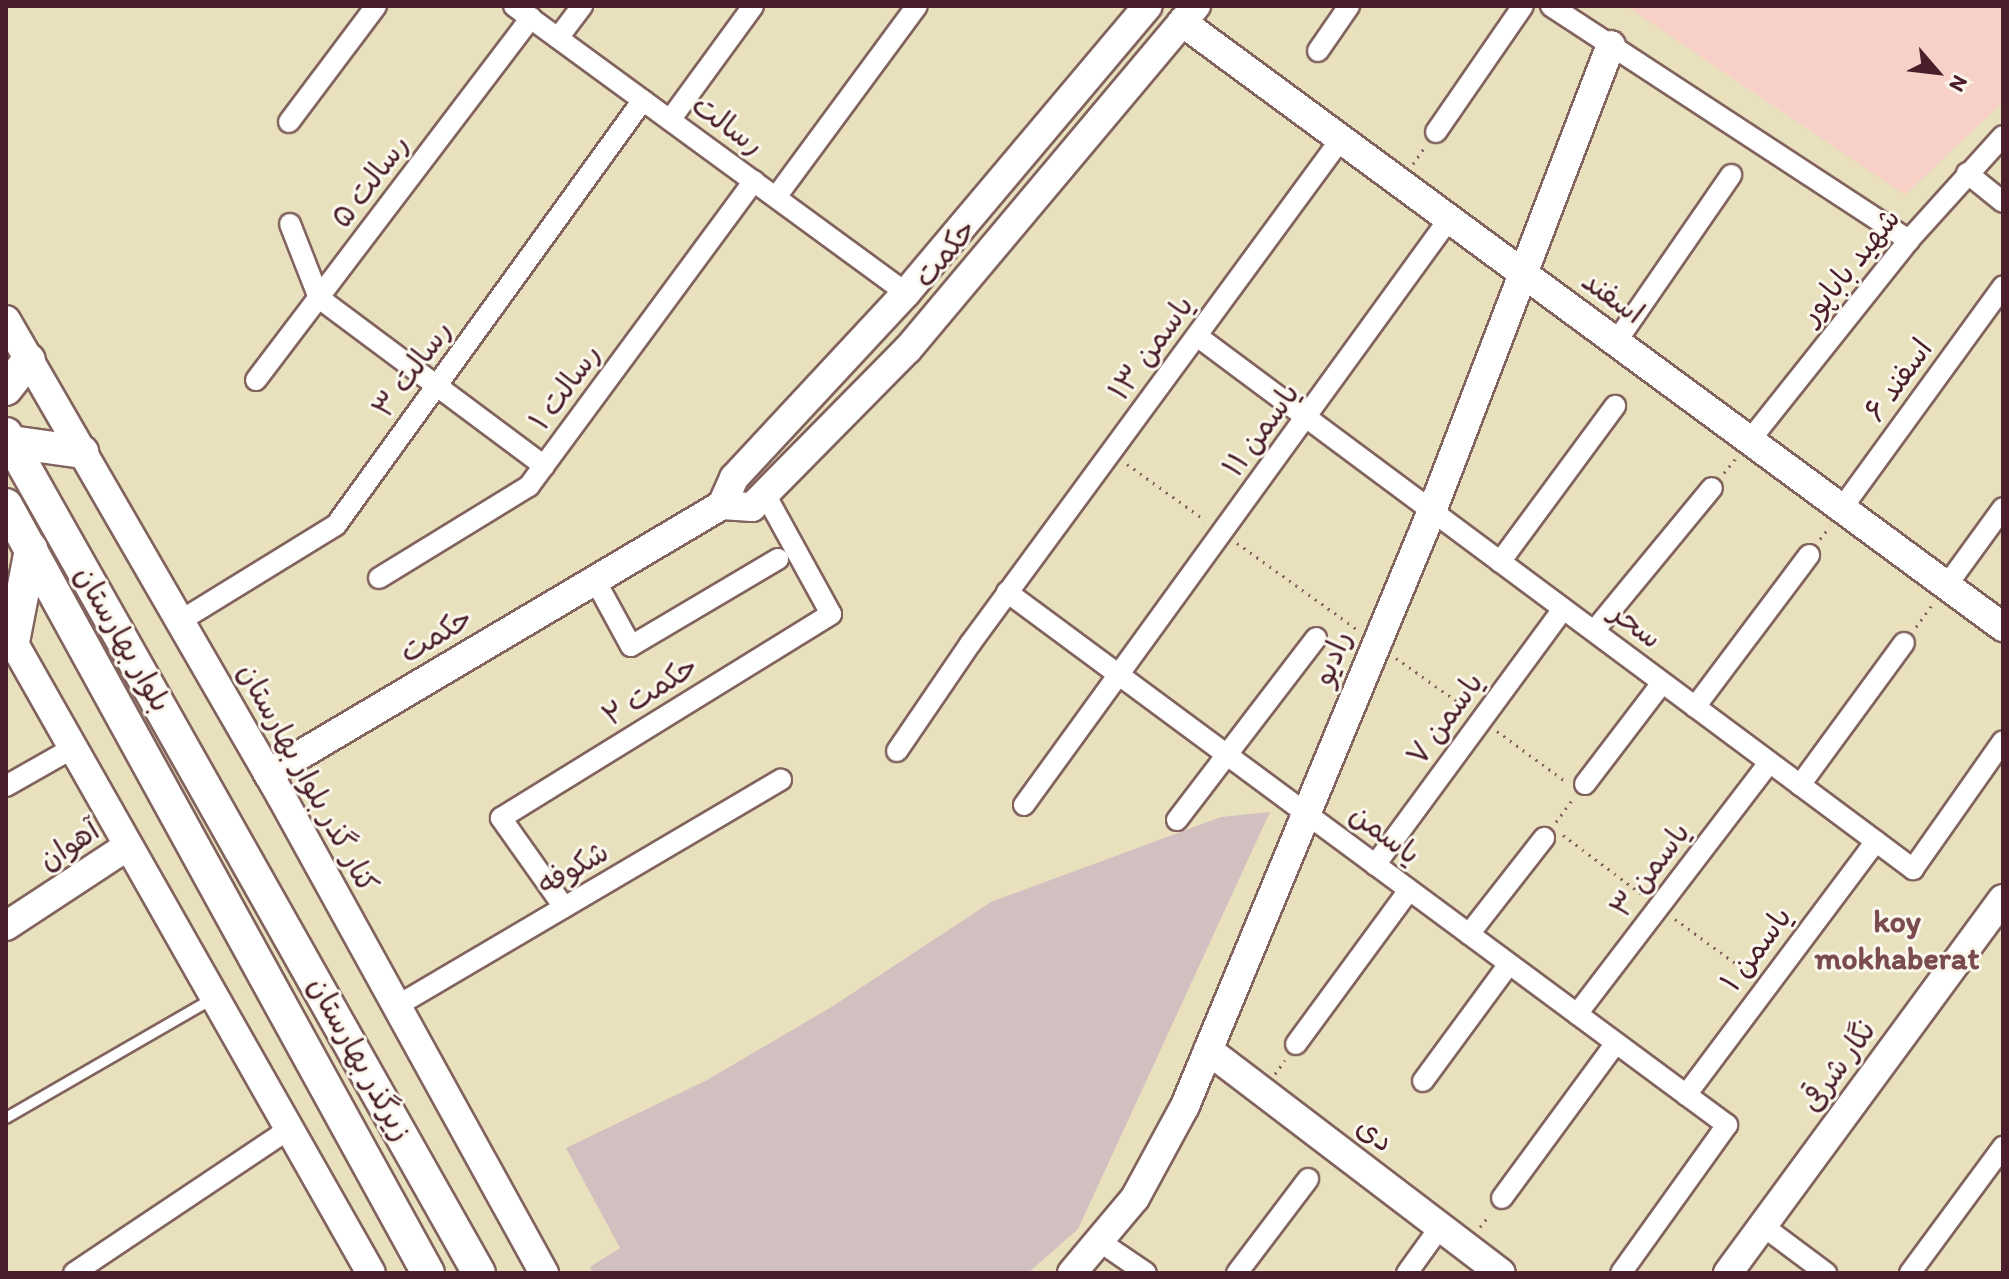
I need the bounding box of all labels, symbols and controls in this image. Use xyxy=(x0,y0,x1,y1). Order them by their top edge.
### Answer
north arrow xyxy=(1897,32,1977,112)
text: N xyxy=(1943,71,1974,96)
street label: رسالت xyxy=(685,87,771,163)
street label: رسالت ۵ xyxy=(323,127,417,235)
street label: شهید باباپور xyxy=(1792,201,1908,331)
street label: حکمت xyxy=(906,211,984,295)
street label: اسفند xyxy=(1575,262,1651,332)
street label: یاسمن ۱۳ xyxy=(1101,288,1201,408)
street label: رسالت ۳ xyxy=(365,313,459,425)
street label: اسفند ۶ xyxy=(1856,332,1940,428)
street label: رسالت ۱ xyxy=(522,337,608,437)
street label: یاسمن ۱۱ xyxy=(1215,376,1307,484)
street label: بلوار بهارستان xyxy=(67,560,179,718)
street label: سحر xyxy=(1603,594,1669,656)
street label: حکمت xyxy=(393,599,479,671)
street label: رادیو xyxy=(1304,625,1360,691)
street label: حکمت ۲ xyxy=(596,648,704,734)
street label: کنار گذر بلوار بهارستان xyxy=(230,657,386,899)
street label: یاسمن ۷ xyxy=(1399,665,1491,773)
street label: یاسمن xyxy=(1343,796,1427,872)
street label: آهوان xyxy=(32,812,106,878)
street label: یاسمن ۳ xyxy=(1602,815,1698,925)
street label: شکوفه xyxy=(531,833,615,903)
street label: یاسمن ۱ xyxy=(1713,900,1799,998)
district label: koy mokhaberat xyxy=(1814,903,1980,978)
street label: زیرگذر بهارستان xyxy=(300,971,420,1147)
street label: نگار شرقی xyxy=(1793,1013,1883,1119)
street label: دی xyxy=(1349,1108,1401,1160)

